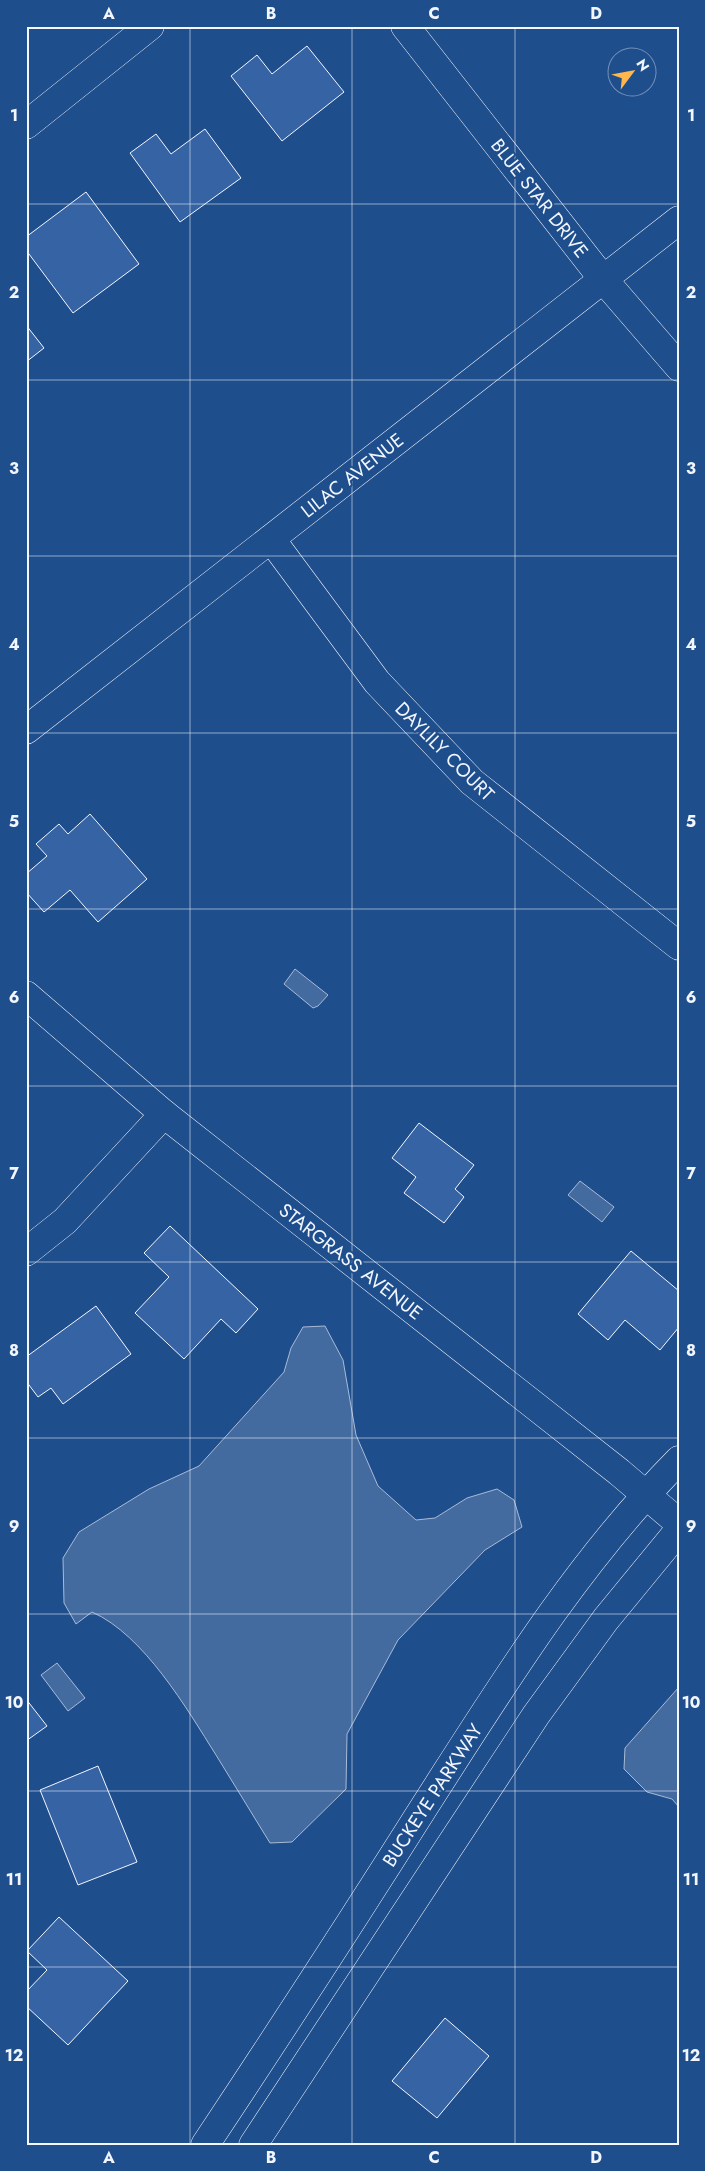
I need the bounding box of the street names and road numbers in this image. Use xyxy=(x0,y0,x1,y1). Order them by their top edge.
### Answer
street label: BLUE STAR DRIVE xyxy=(484,133,595,264)
street label: LILAC AVENUE xyxy=(295,427,409,524)
street label: DAYLILY COURT xyxy=(389,696,500,807)
street label: STARGRASS AVENUE xyxy=(273,1197,428,1326)
street label: BUCKEYE PARKWAY xyxy=(376,1718,489,1872)

